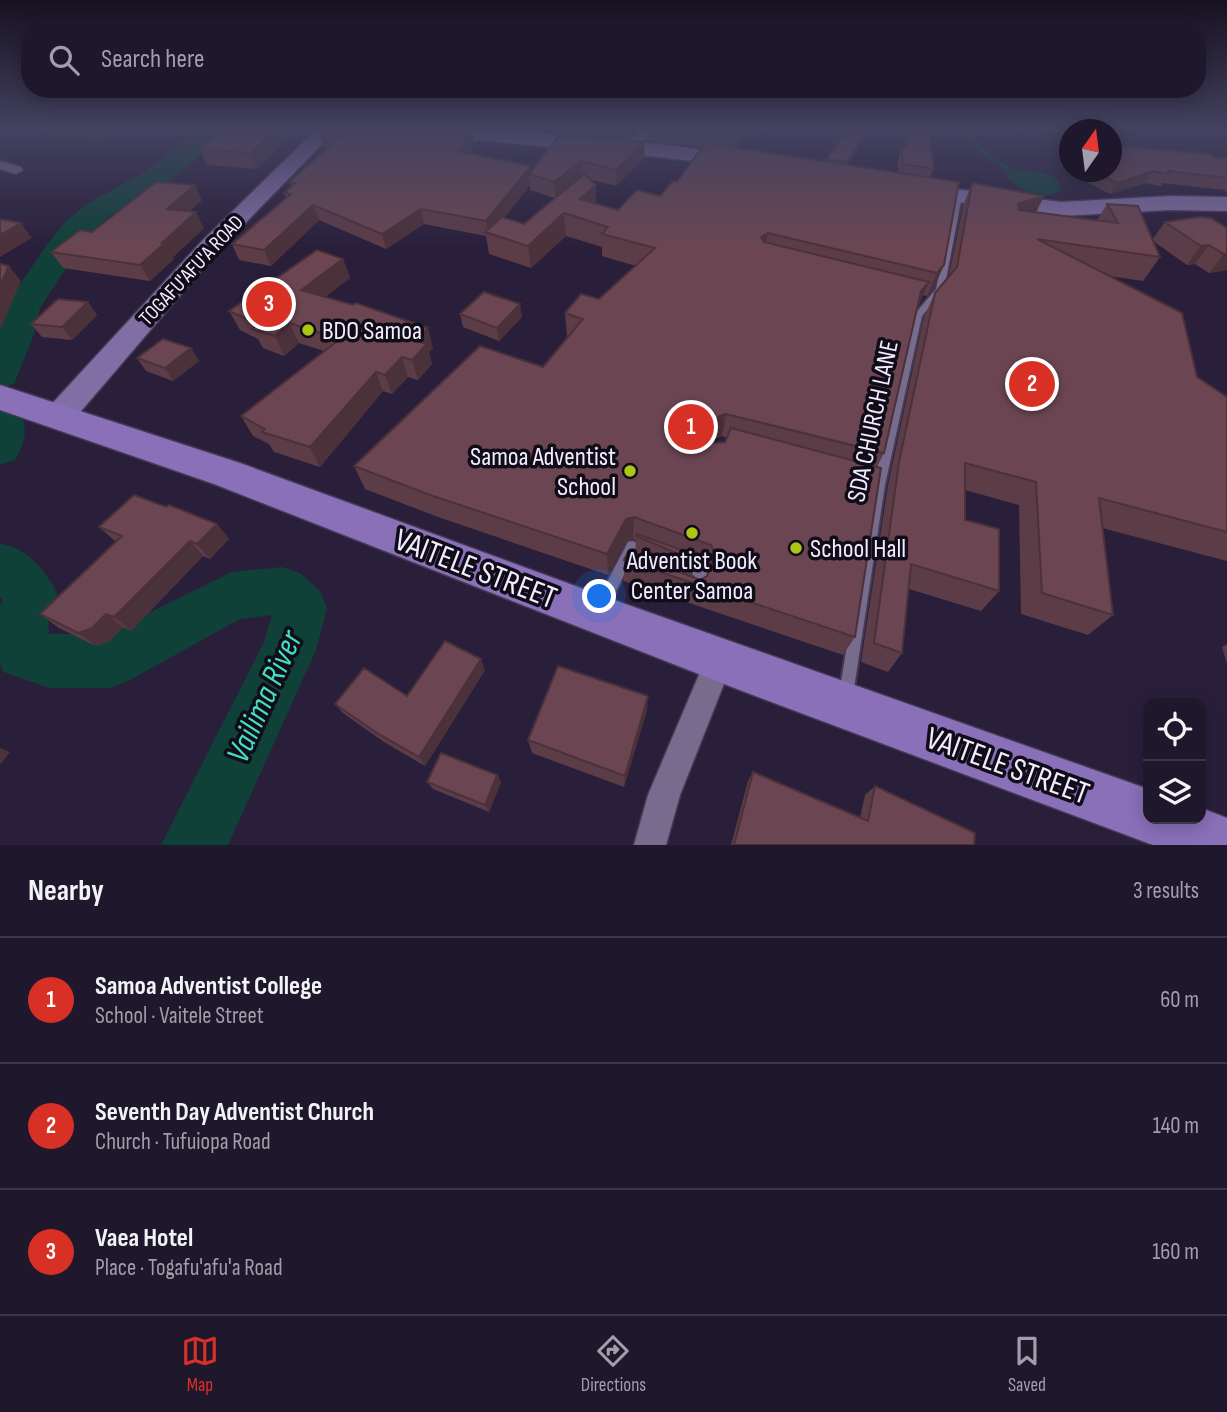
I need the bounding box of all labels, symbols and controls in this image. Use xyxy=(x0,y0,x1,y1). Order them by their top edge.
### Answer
search box xyxy=(21,21,1206,98)
icon: search xyxy=(45,41,83,79)
text: Search here xyxy=(101,44,204,75)
north arrow xyxy=(1059,119,1122,182)
street label: TOGAFU'AFU'A ROAD xyxy=(134,210,249,331)
pin: 3 xyxy=(246,278,292,330)
place label: BDO Samoa xyxy=(322,316,422,347)
marker: BDO Samoa xyxy=(300,322,316,338)
street label: SDA CHURCH LANE xyxy=(841,338,906,505)
pin: 2 xyxy=(1009,358,1055,410)
pin: 1 xyxy=(668,401,714,453)
place label: Samoa Adventist School xyxy=(470,442,616,503)
marker: Samoa Adventist School xyxy=(622,463,638,479)
street label: VAITELE STREET xyxy=(389,521,562,618)
marker: Adventist Book Center Samoa xyxy=(684,525,700,541)
place label: School Hall xyxy=(810,534,906,565)
marker: School Hall xyxy=(788,540,804,556)
place label: Adventist Book Center Samoa xyxy=(626,546,757,607)
your location xyxy=(582,579,616,613)
water label: Vailima River xyxy=(218,623,312,769)
map controls xyxy=(1143,698,1206,824)
button: locate xyxy=(1143,698,1206,761)
street label: VAITELE STREET xyxy=(921,719,1094,814)
button: layers xyxy=(1143,761,1206,824)
text: Nearby xyxy=(28,873,104,909)
text: 3 results xyxy=(1133,877,1199,905)
text: Samoa Adventist College xyxy=(95,971,322,1002)
text: 1 xyxy=(46,986,56,1014)
text: 60 m xyxy=(1160,986,1199,1014)
text: School · Vaitele Street xyxy=(95,1002,264,1030)
text: Seventh Day Adventist Church xyxy=(95,1097,374,1128)
text: 2 xyxy=(46,1112,56,1140)
text: 140 m xyxy=(1153,1112,1199,1140)
text: Church · Tufuiopa Road xyxy=(95,1128,271,1156)
text: Vaea Hotel xyxy=(95,1223,193,1254)
text: 3 xyxy=(46,1238,56,1266)
text: 160 m xyxy=(1152,1238,1199,1266)
text: Place · Togafu'afu'a Road xyxy=(95,1254,283,1282)
tab: Map xyxy=(181,1332,219,1397)
tab: Directions xyxy=(581,1332,646,1397)
tab: Saved xyxy=(1008,1332,1046,1397)

